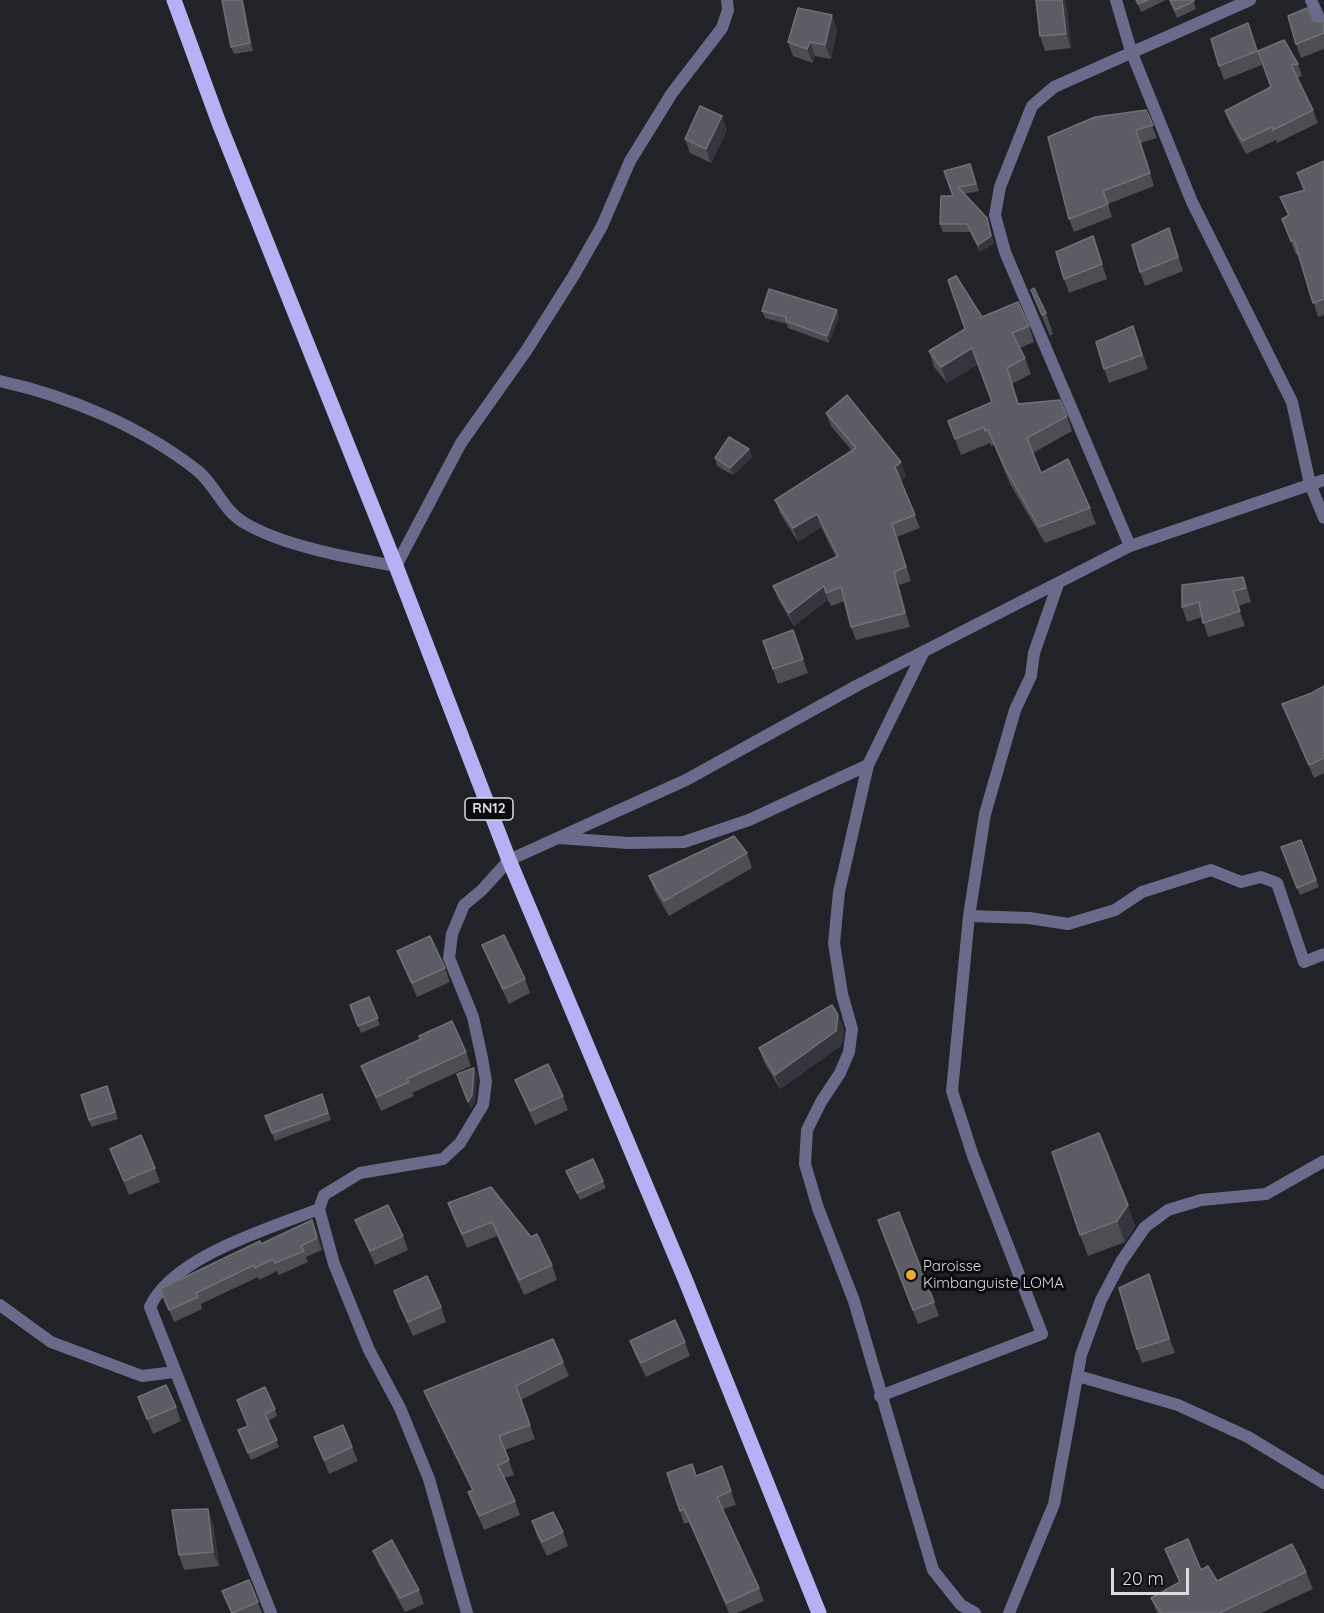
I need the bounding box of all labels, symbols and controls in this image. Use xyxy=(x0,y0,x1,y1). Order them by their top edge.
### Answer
road number: RN12 xyxy=(465,798,513,820)
place label: Paroisse Kimbanguiste LOMA xyxy=(923,1257,1064,1292)
marker: Paroisse Kimbanguiste LOMA xyxy=(904,1268,918,1282)
scale bar xyxy=(1114,1556,1192,1594)
text: 20 m xyxy=(1122,1567,1164,1590)

